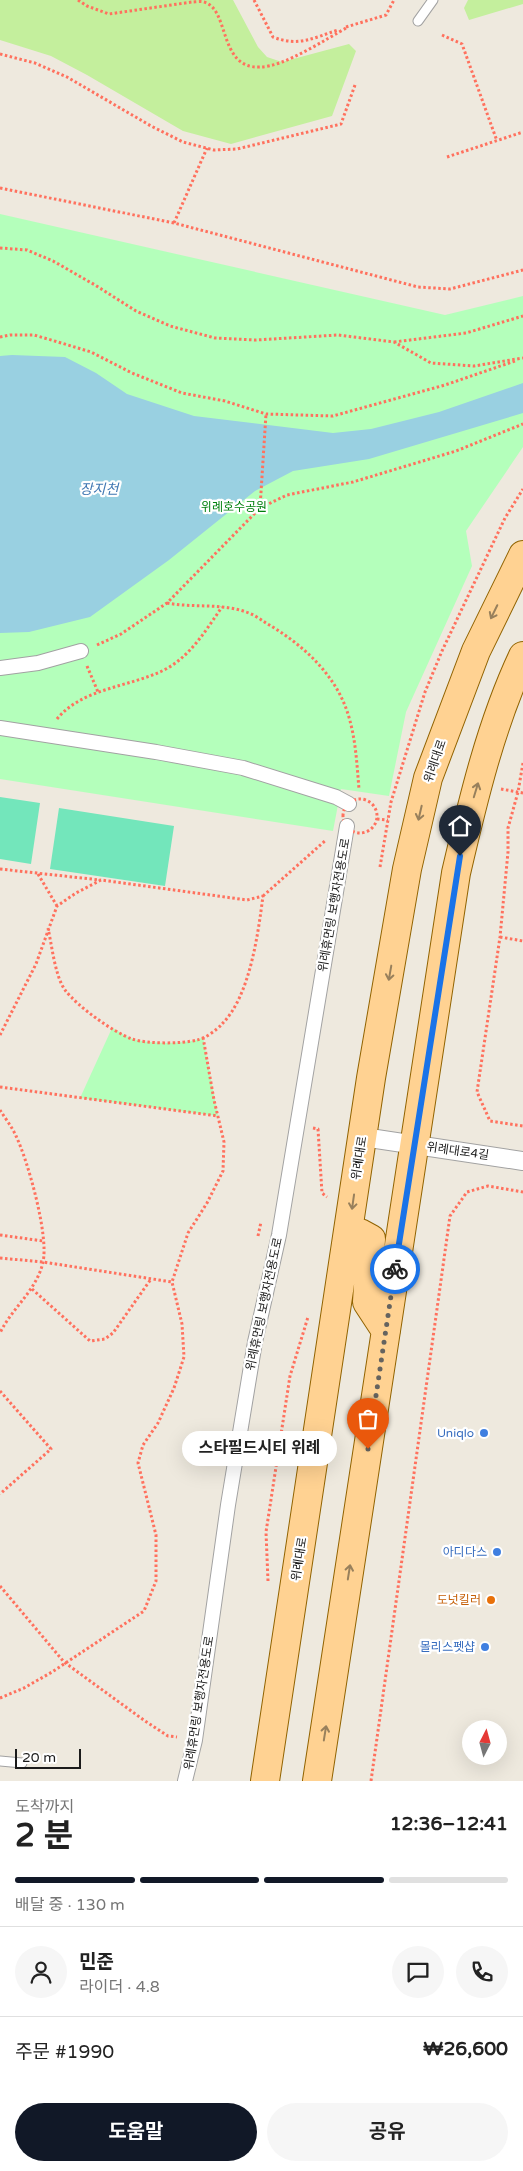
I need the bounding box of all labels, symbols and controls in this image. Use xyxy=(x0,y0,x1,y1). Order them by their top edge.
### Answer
water label: 장지천 xyxy=(80,481,119,498)
park label: 위례호수공원 xyxy=(201,500,267,514)
one-way arrow xyxy=(489,604,499,619)
street label: 위례대로 xyxy=(421,738,449,784)
one-way arrow xyxy=(472,783,482,799)
one-way arrow xyxy=(415,805,424,821)
pin xyxy=(439,805,481,856)
icon: home xyxy=(446,812,474,840)
street label: 위례휴먼링 보행자전용도로 xyxy=(315,837,353,973)
one-way arrow xyxy=(384,964,394,980)
street label: 위례대로 xyxy=(349,1135,369,1181)
street label: 위례대로4길 xyxy=(426,1140,490,1162)
one-way arrow xyxy=(347,1194,357,1210)
street label: 위례휴먼링 보행자전용도로 xyxy=(243,1236,285,1372)
courier xyxy=(370,1244,420,1294)
icon: bike xyxy=(381,1255,409,1283)
pin xyxy=(347,1398,389,1449)
icon: bag xyxy=(354,1405,382,1433)
place label: Uniqlo xyxy=(437,1426,474,1440)
marker: Uniqlo xyxy=(478,1427,490,1439)
callout: 스타필드시티 위례 xyxy=(183,1432,338,1466)
text: 스타필드시티 위례 xyxy=(199,1438,320,1458)
street label: 위례대로 xyxy=(289,1536,309,1582)
place label: 아디다스 xyxy=(443,1545,487,1559)
marker: 아디다스 xyxy=(491,1546,503,1558)
one-way arrow xyxy=(344,1565,354,1581)
place label: 도넛킬러 xyxy=(437,1593,481,1607)
marker: 도넛킬러 xyxy=(485,1594,497,1606)
street label: 위례휴먼링 보행자전용도로 xyxy=(181,1635,217,1771)
place label: 몰리스펫샵 xyxy=(420,1640,475,1654)
marker: 몰리스펫샵 xyxy=(479,1641,491,1653)
north arrow xyxy=(462,1720,508,1765)
map controls xyxy=(462,1720,507,1765)
one-way arrow xyxy=(320,1725,330,1741)
scale bar xyxy=(15,1746,81,1769)
text: 20 m xyxy=(22,1749,56,1766)
text: 도착까지 xyxy=(15,1797,74,1817)
text: 12:36–12:41 xyxy=(390,1813,508,1835)
text: 2 분 xyxy=(15,1817,73,1855)
text: 배달 중 · 130 m xyxy=(15,1895,125,1915)
button: person xyxy=(15,1946,67,1998)
button: chat xyxy=(392,1946,444,1998)
button: phone xyxy=(456,1946,508,1998)
text: 민준 xyxy=(79,1951,114,1973)
text: 라이더 · 4.8 xyxy=(79,1977,160,1997)
text: ₩26,600 xyxy=(423,2038,508,2060)
text: 주문 #1990 xyxy=(15,2041,114,2063)
button: 도움말 xyxy=(15,2103,257,2161)
button: 공유 xyxy=(267,2103,508,2161)

